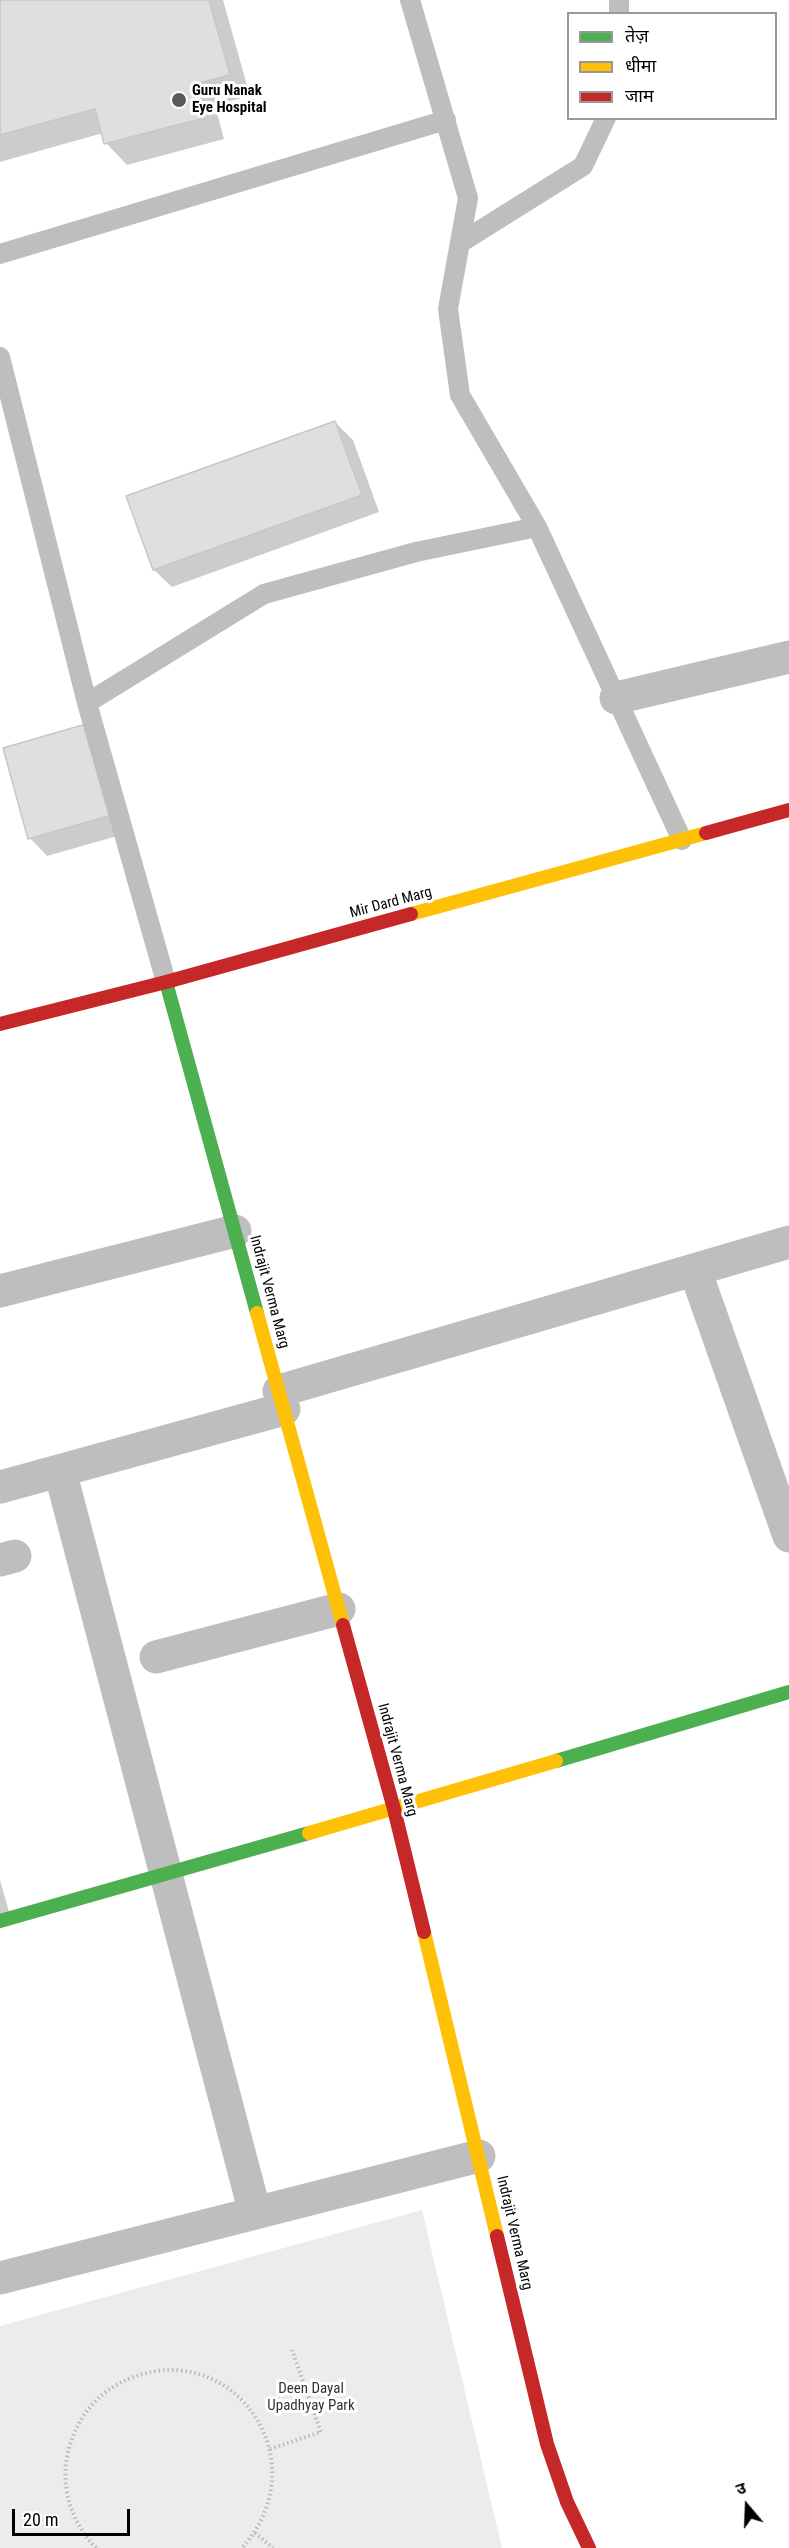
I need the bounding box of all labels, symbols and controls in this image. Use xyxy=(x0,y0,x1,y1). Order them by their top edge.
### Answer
legend xyxy=(567,12,777,120)
text: तेज़ xyxy=(625,25,649,46)
text: धीमा xyxy=(625,55,656,76)
place label: Guru Nanak Eye Hospital xyxy=(192,82,267,117)
text: जाम xyxy=(625,85,654,106)
marker: Guru Nanak Eye Hospital xyxy=(170,91,188,109)
street label: Mir Dard Marg xyxy=(348,883,434,923)
street label: Indrajit Verma Marg xyxy=(245,1233,293,1351)
street label: Indrajit Verma Marg xyxy=(373,1701,421,1819)
street label: Indrajit Verma Marg xyxy=(492,2174,536,2292)
park label: Deen Dayal Upadhyay Park xyxy=(267,2380,355,2415)
north arrow xyxy=(717,2476,777,2536)
text: उ xyxy=(733,2478,749,2499)
scale bar xyxy=(15,2497,134,2535)
text: 20 m xyxy=(23,2509,58,2530)

